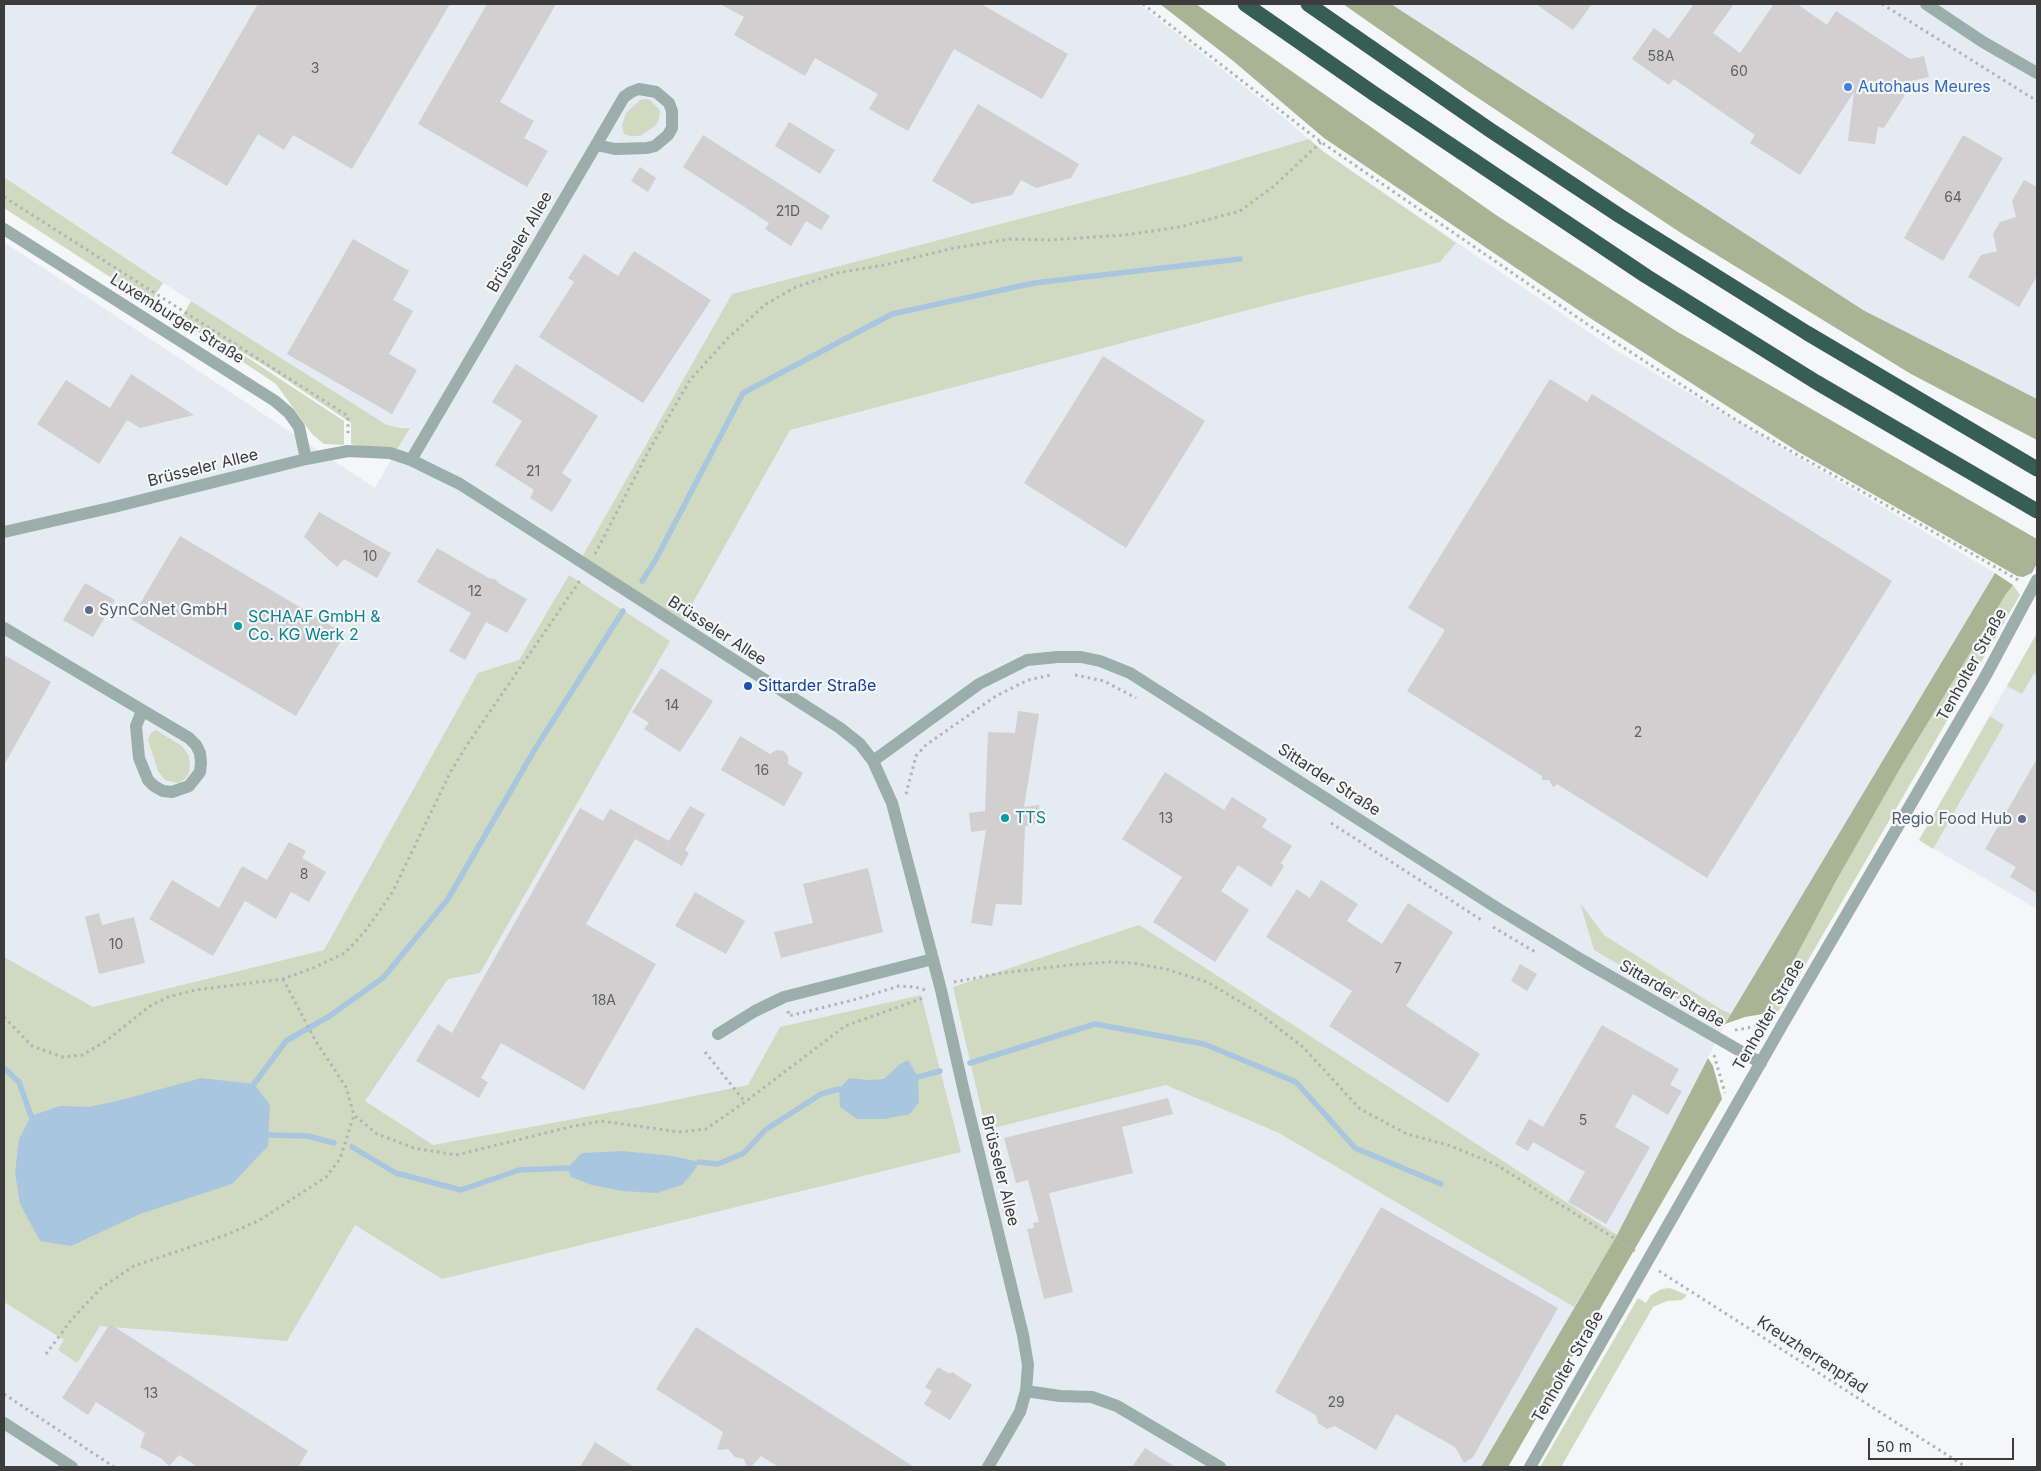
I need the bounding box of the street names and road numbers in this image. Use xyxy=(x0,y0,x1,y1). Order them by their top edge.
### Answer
street label: Brüsseler Allee xyxy=(483,188,557,296)
street label: Luxemburger Straße xyxy=(106,270,248,368)
street label: Brüsseler Allee xyxy=(146,445,260,491)
street label: Brüsseler Allee xyxy=(664,592,770,670)
street label: Tenholter Straße xyxy=(1933,605,2011,725)
street label: Sittarder Straße xyxy=(1274,740,1384,820)
street label: Sittarder Straße xyxy=(1616,956,1728,1032)
street label: Tenholter Straße xyxy=(1729,956,1809,1074)
street label: Brüsseler Allee xyxy=(977,1114,1023,1228)
street label: Tenholter Straße xyxy=(1528,1308,1608,1426)
street label: Kreuzherrenpfad xyxy=(1753,1312,1871,1398)

